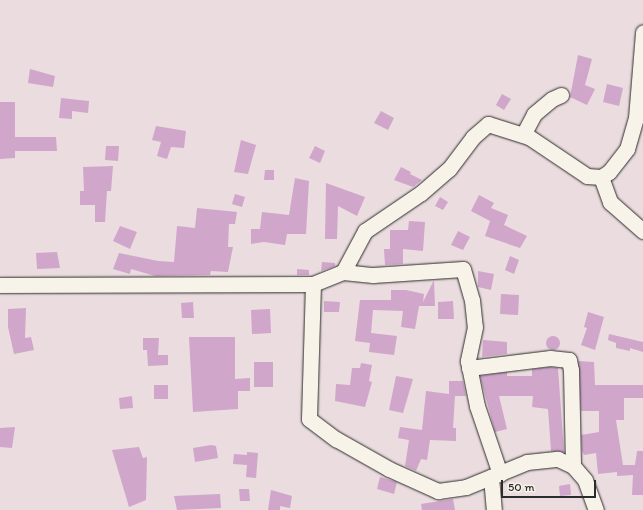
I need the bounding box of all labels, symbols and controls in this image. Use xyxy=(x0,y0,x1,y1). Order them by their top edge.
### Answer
scale bar xyxy=(503,472,598,498)
text: 50 m xyxy=(508,480,534,494)

